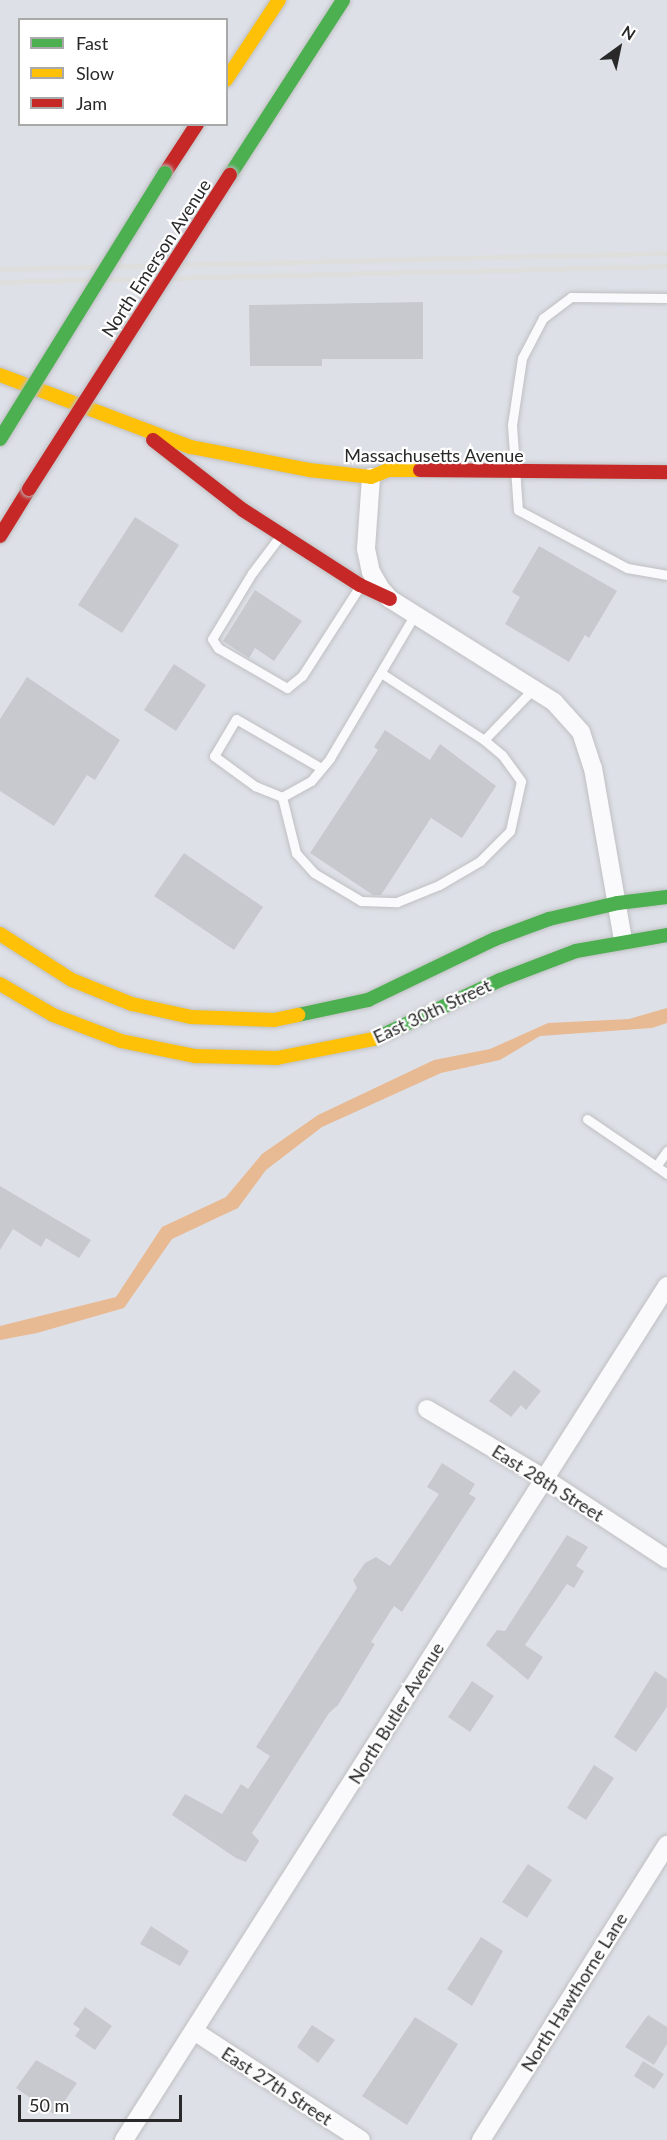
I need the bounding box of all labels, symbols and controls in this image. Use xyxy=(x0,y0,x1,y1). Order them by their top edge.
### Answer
legend xyxy=(18,18,228,126)
north arrow xyxy=(589,18,649,78)
text: N xyxy=(619,21,639,44)
text: Fast xyxy=(76,32,108,54)
text: Slow xyxy=(76,62,114,84)
text: Jam xyxy=(76,92,107,114)
street label: North Emerson Avenue xyxy=(97,175,215,341)
street label: Massachusetts Avenue xyxy=(344,444,524,466)
street label: East 30th Street xyxy=(370,974,494,1048)
street label: East 28th Street xyxy=(488,1440,608,1526)
street label: North Butler Avenue xyxy=(343,1638,449,1788)
street label: North Hawthorne Lane xyxy=(516,1909,632,2075)
street label: East 27th Street xyxy=(218,2042,336,2130)
scale bar xyxy=(21,2083,184,2121)
text: 50 m xyxy=(29,2094,69,2116)

